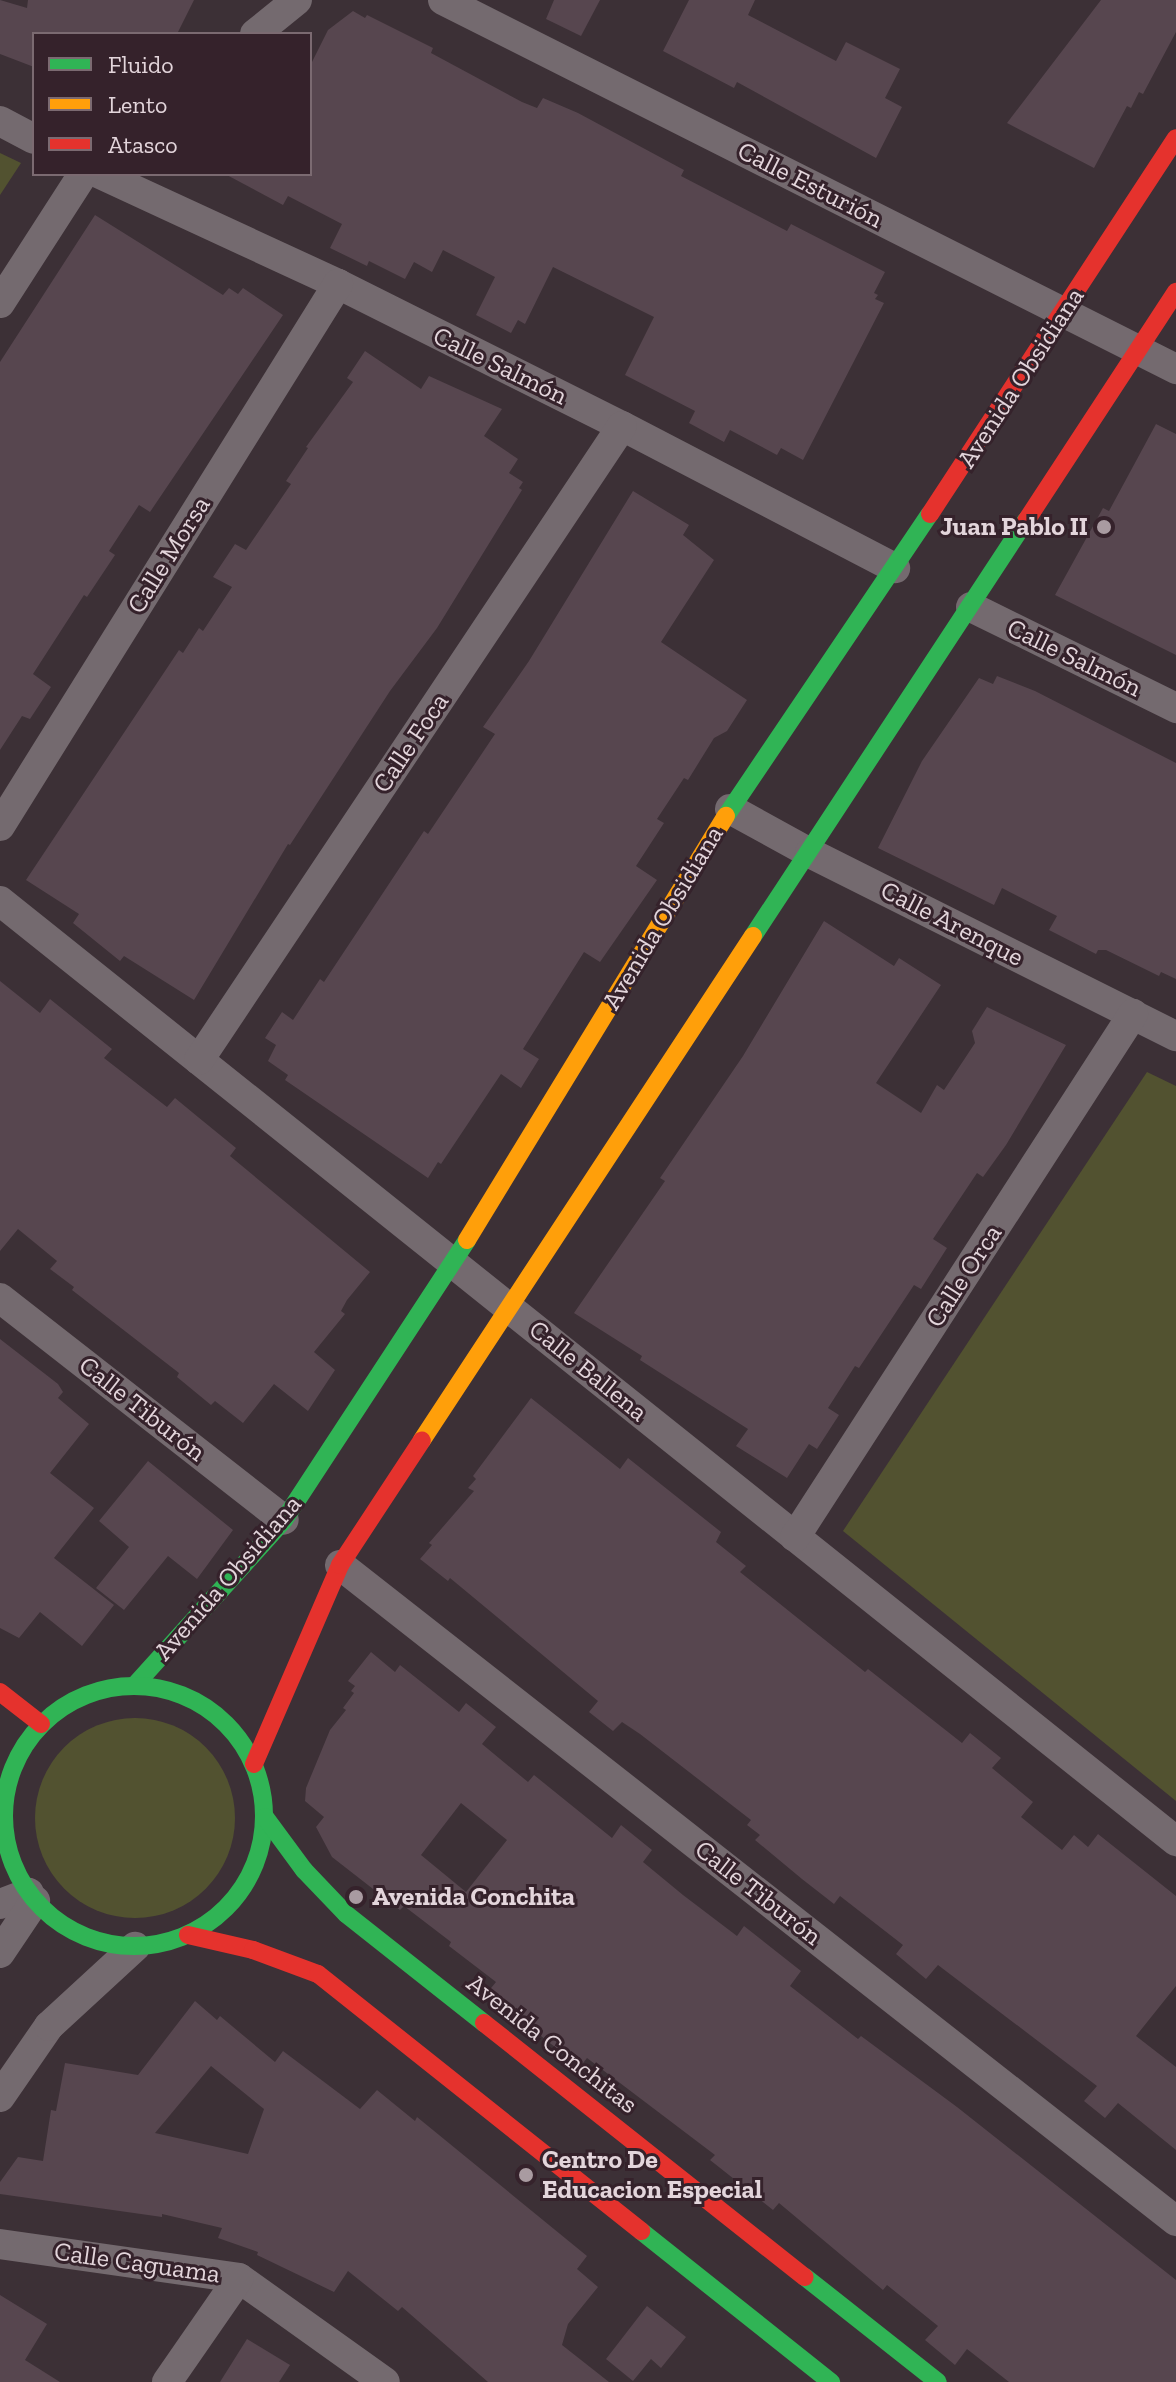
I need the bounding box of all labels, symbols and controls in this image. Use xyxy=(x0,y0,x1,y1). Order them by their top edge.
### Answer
legend xyxy=(32,32,312,176)
text: Fluido xyxy=(108,50,173,79)
text: Lento xyxy=(108,90,167,119)
text: Atasco xyxy=(108,130,178,159)
street label: Calle Esturión xyxy=(732,135,888,235)
street label: Avenida Obsidiana xyxy=(951,282,1091,474)
street label: Calle Salmón xyxy=(428,320,572,412)
street label: Calle Morsa xyxy=(121,491,217,619)
place label: Juan Pablo II xyxy=(940,511,1088,543)
marker: Juan Pablo II xyxy=(1095,518,1113,536)
street label: Calle Salmón xyxy=(1002,612,1146,704)
street label: Calle Foca xyxy=(366,687,456,799)
street label: Avenida Obsidiana xyxy=(596,821,730,1015)
street label: Calle Arenque xyxy=(875,874,1029,974)
street label: Calle Orca xyxy=(919,1219,1009,1333)
street label: Calle Ballena xyxy=(523,1314,653,1428)
street label: Calle Tiburón xyxy=(72,1350,212,1468)
street label: Avenida Obsidiana xyxy=(148,1489,308,1667)
street label: Calle Tiburón xyxy=(688,1834,828,1952)
place label: Avenida Conchita xyxy=(372,1881,575,1913)
marker: Avenida Conchita xyxy=(347,1888,365,1906)
street label: Avenida Conchitas xyxy=(460,1968,644,2120)
place label: Centro De Educacion Especial xyxy=(542,2144,762,2206)
marker: Centro De Educacion Especial xyxy=(517,2166,535,2184)
street label: Calle Caguama xyxy=(52,2236,222,2290)

